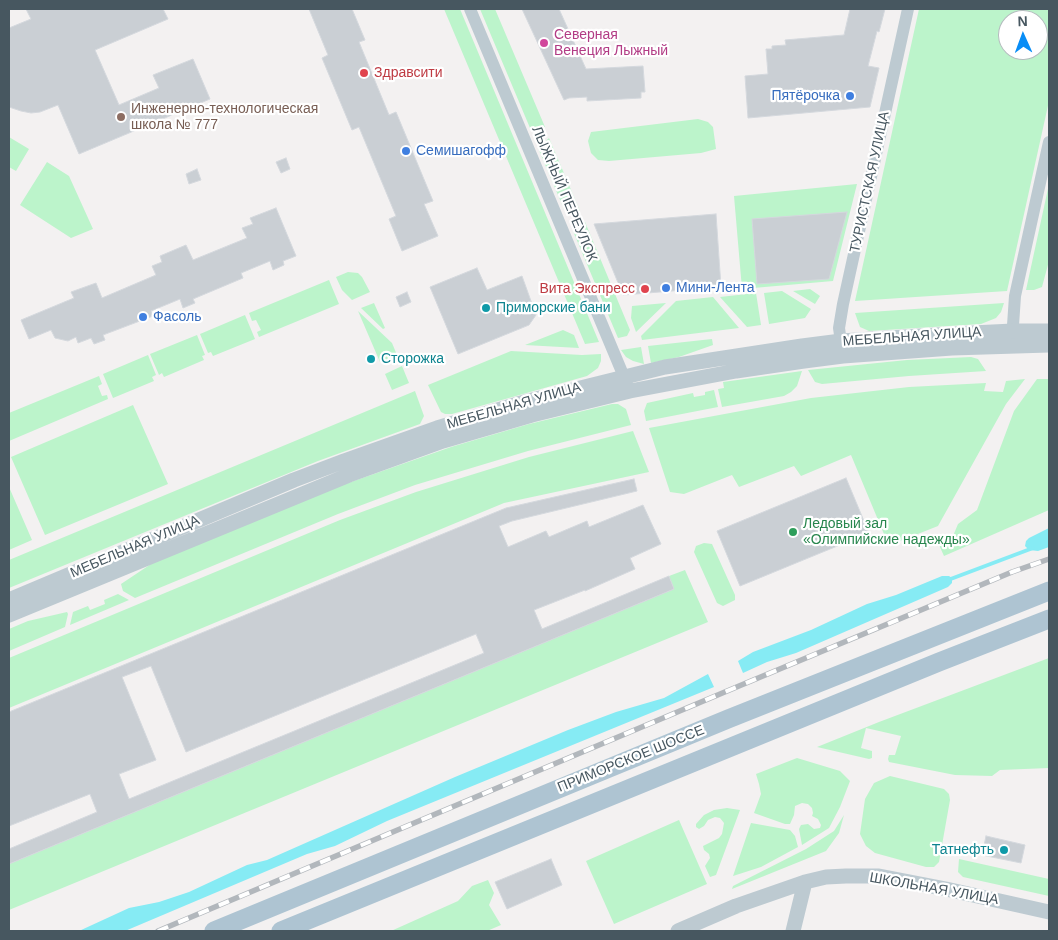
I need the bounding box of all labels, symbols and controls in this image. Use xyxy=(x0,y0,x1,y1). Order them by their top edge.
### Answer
north arrow xyxy=(998,10,1048,60)
text: N xyxy=(1017,13,1028,29)
place label: Северная Венеция Лыжный xyxy=(554,27,668,59)
marker: Северная Венеция Лыжный xyxy=(538,37,550,49)
place label: Здравсити xyxy=(374,65,443,81)
marker: Здравсити xyxy=(358,67,370,79)
place label: Пятёрочка xyxy=(771,88,840,104)
marker: Пятёрочка xyxy=(844,90,856,102)
place label: Инженерно-технологическая школа № 777 xyxy=(131,101,318,134)
street label: ТУРИСТСКАЯ УЛИЦА xyxy=(847,110,893,254)
marker: Инженерно-технологическая школа № 777 xyxy=(115,111,127,123)
street label: ЛЫЖНЫЙ ПЕРЕУЛОК xyxy=(528,124,600,264)
place label: Семишагофф xyxy=(416,143,506,159)
marker: Семишагофф xyxy=(400,145,412,157)
place label: Мини-Лента xyxy=(676,280,754,296)
place label: Вита Экспресс xyxy=(539,281,635,297)
marker: Мини-Лента xyxy=(660,282,672,294)
marker: Вита Экспресс xyxy=(639,283,651,295)
place label: Приморские бани xyxy=(496,300,611,316)
marker: Приморские бани xyxy=(480,302,492,314)
place label: Фасоль xyxy=(153,309,202,325)
marker: Фасоль xyxy=(137,311,149,323)
street label: МЕБЕЛЬНАЯ УЛИЦА xyxy=(842,324,982,350)
place label: Сторожка xyxy=(381,351,444,367)
marker: Сторожка xyxy=(365,353,377,365)
street label: МЕБЕЛЬНАЯ УЛИЦА xyxy=(445,379,583,433)
street label: МЕБЕЛЬНАЯ УЛИЦА xyxy=(68,512,202,582)
place label: Ледовый зал «Олимпийские надежды» xyxy=(803,516,970,548)
marker: Ледовый зал «Олимпийские надежды» xyxy=(787,526,799,538)
street label: ПРИМОРСКОЕ ШОССЕ xyxy=(555,722,707,796)
place label: Татнефть xyxy=(932,842,994,858)
marker: Татнефть xyxy=(998,844,1010,856)
street label: ШКОЛЬНАЯ УЛИЦА xyxy=(868,869,1000,909)

